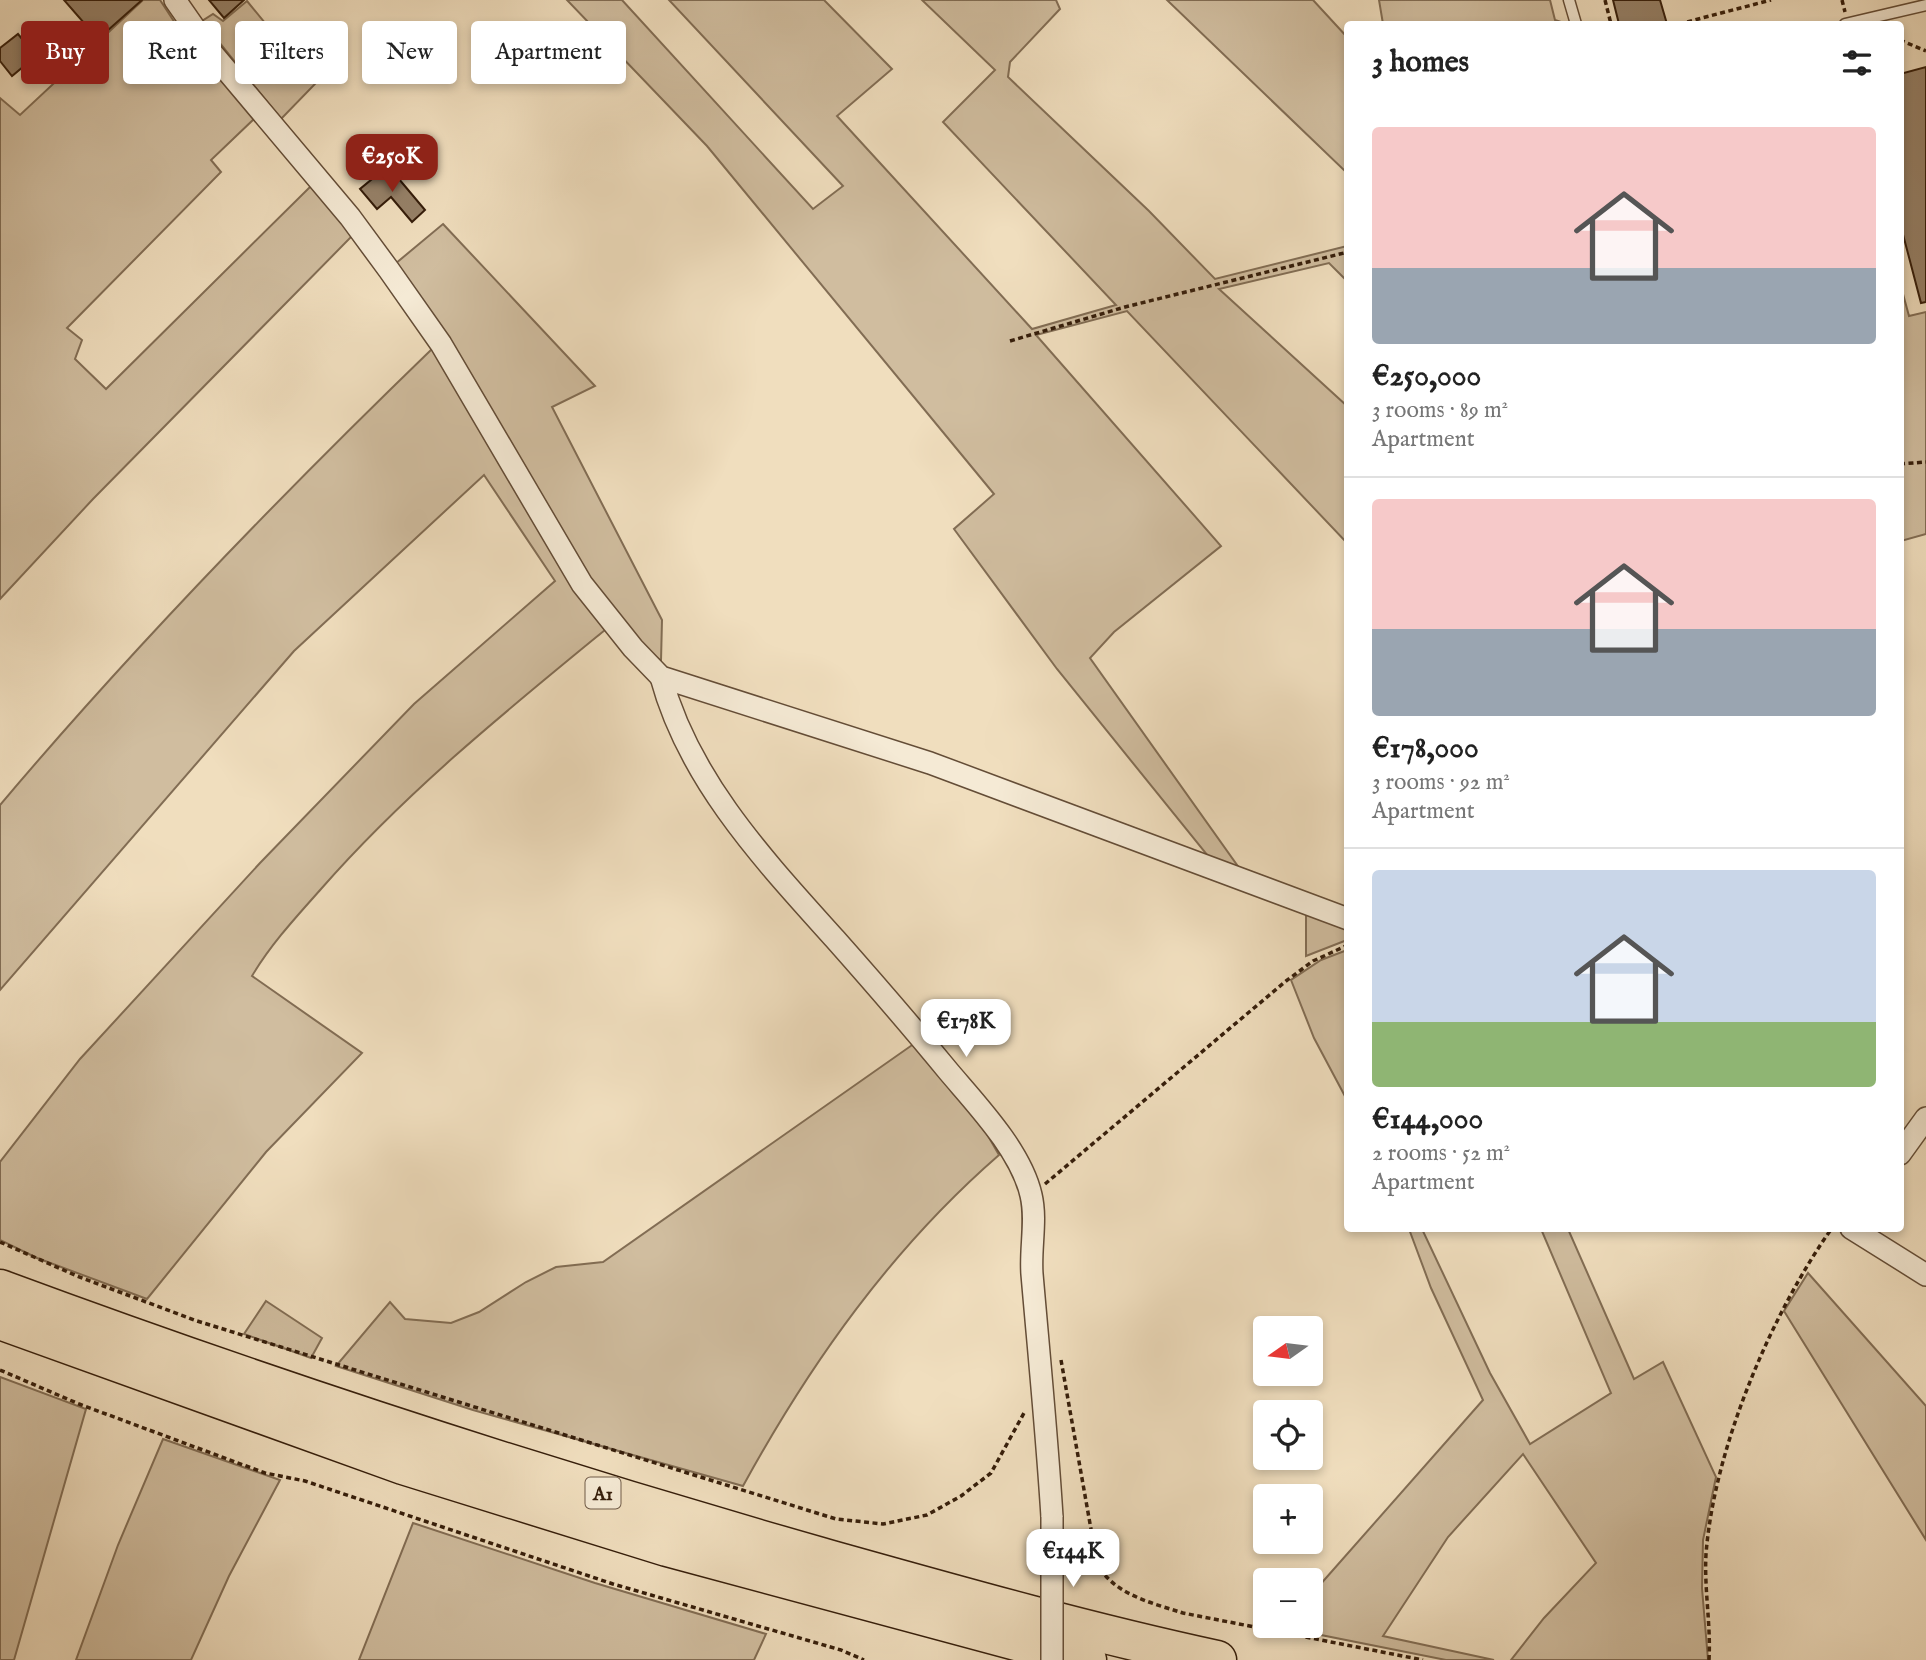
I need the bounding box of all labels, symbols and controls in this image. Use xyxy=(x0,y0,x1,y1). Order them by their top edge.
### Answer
chip: Buy xyxy=(21,21,109,84)
chip: Rent xyxy=(123,21,221,84)
chip: Filters xyxy=(235,21,348,84)
chip: New xyxy=(362,21,457,84)
chip: Apartment xyxy=(471,21,626,84)
text: 3 homes xyxy=(1372,44,1469,82)
icon: filters xyxy=(1838,44,1876,82)
pin: €250K xyxy=(343,134,441,194)
text: €250K xyxy=(362,142,422,171)
icon: home xyxy=(1561,173,1687,299)
text: €250,000 xyxy=(1372,358,1481,396)
text: 3 rooms · 89 m² xyxy=(1372,396,1508,425)
text: Apartment xyxy=(1372,425,1475,454)
icon: home xyxy=(1561,545,1687,671)
text: €178,000 xyxy=(1372,730,1479,768)
text: 3 rooms · 92 m² xyxy=(1372,768,1510,797)
text: Apartment xyxy=(1372,797,1475,826)
icon: home xyxy=(1561,916,1687,1042)
pin: €178K xyxy=(917,1000,1015,1059)
text: €178K xyxy=(937,1007,995,1036)
text: €144,000 xyxy=(1372,1101,1483,1139)
text: 2 rooms · 52 m² xyxy=(1372,1139,1510,1168)
text: Apartment xyxy=(1372,1168,1475,1197)
north arrow xyxy=(1253,1316,1323,1386)
map controls xyxy=(1253,1316,1323,1638)
button: locate xyxy=(1253,1400,1323,1470)
road number: A1 xyxy=(586,1478,620,1508)
button: + xyxy=(1253,1484,1323,1554)
pin: €144K xyxy=(1024,1530,1122,1589)
text: €144K xyxy=(1042,1537,1104,1566)
button: − xyxy=(1253,1568,1323,1638)

